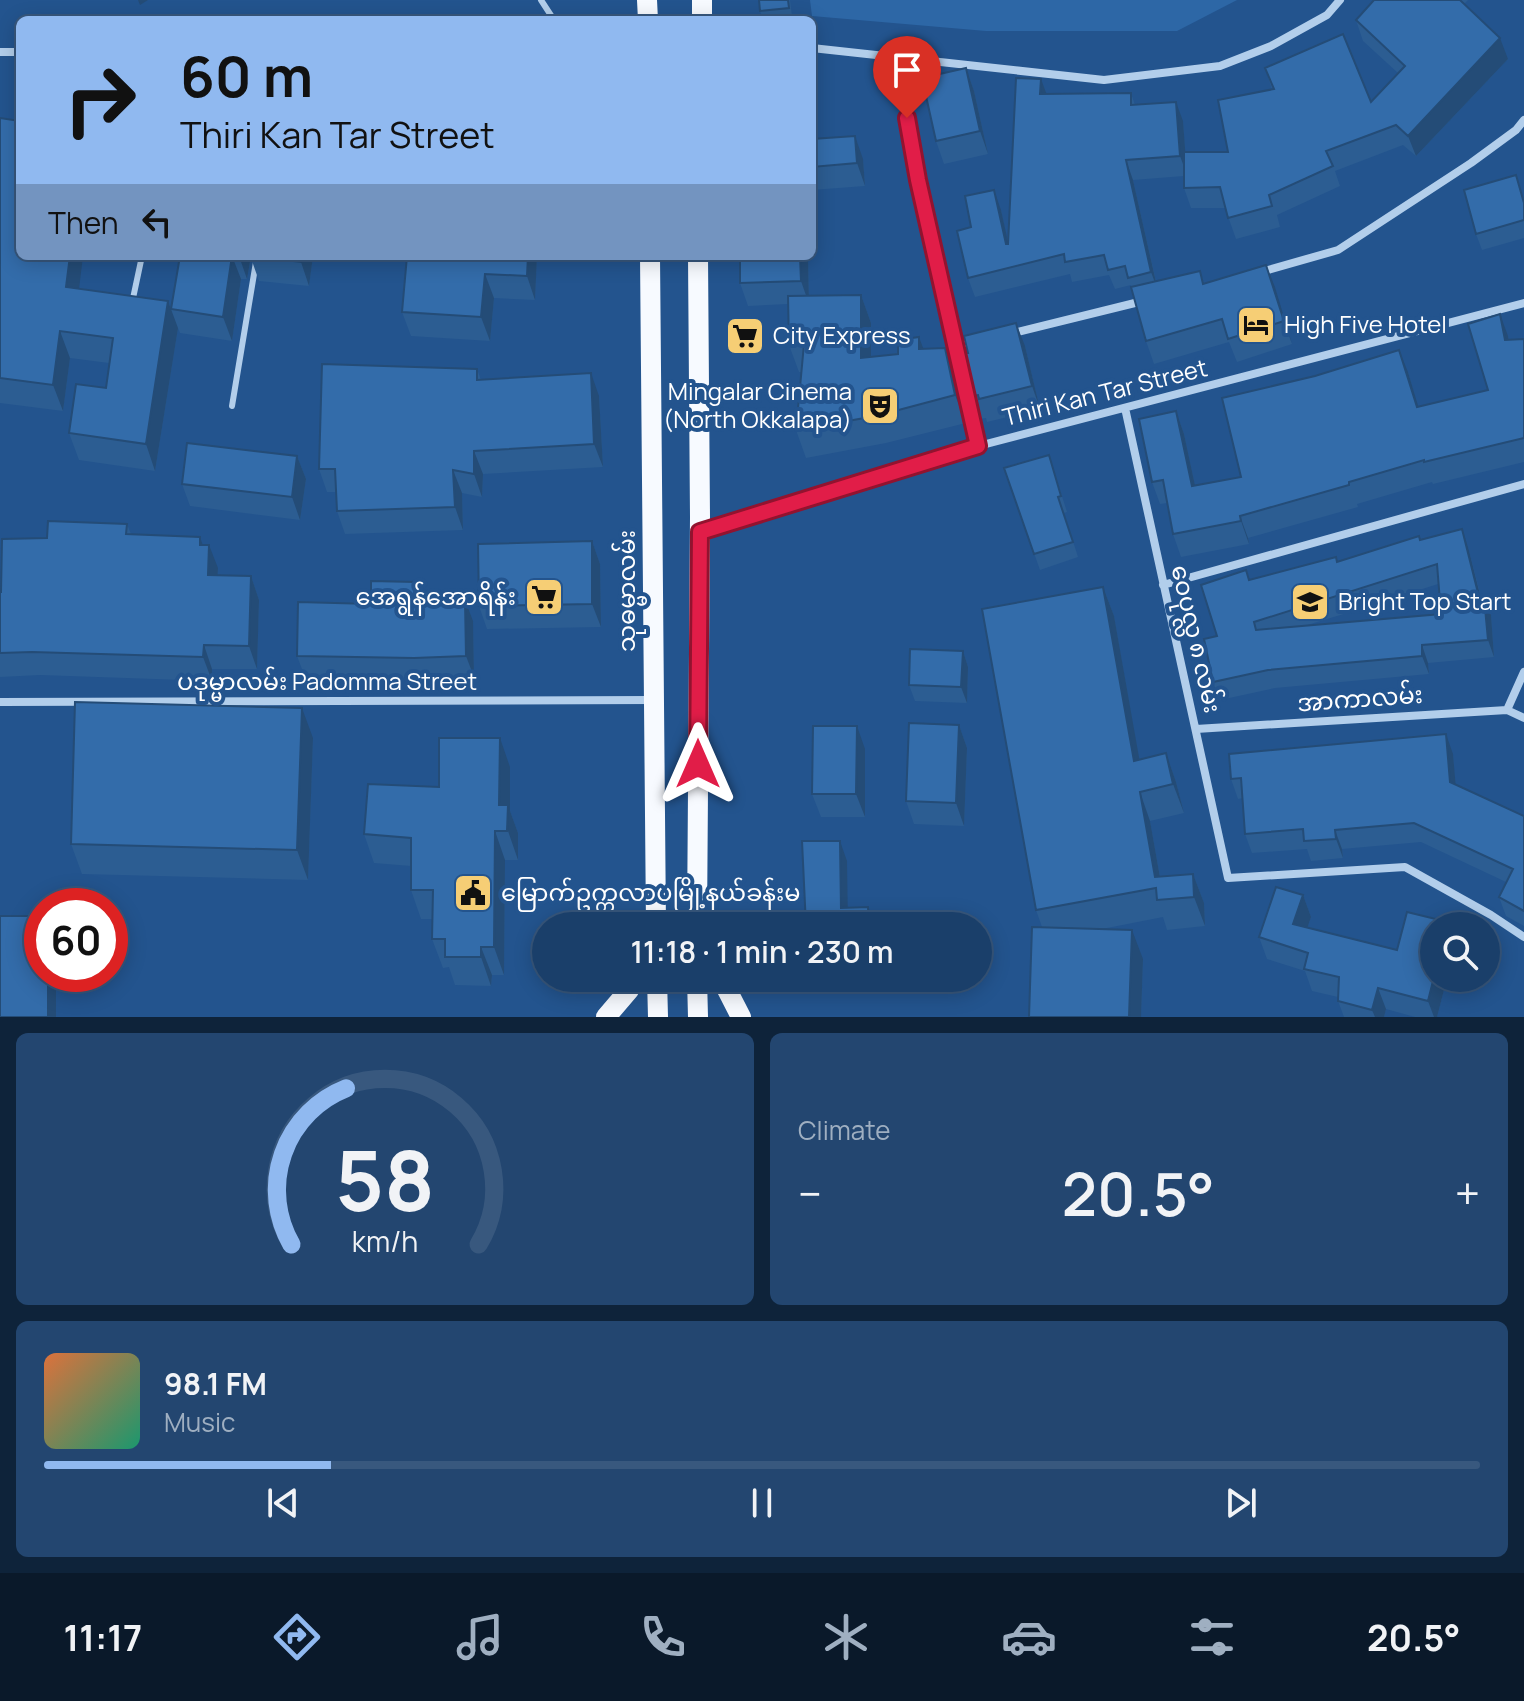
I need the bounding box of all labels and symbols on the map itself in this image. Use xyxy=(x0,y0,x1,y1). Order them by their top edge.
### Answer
pin xyxy=(873,36,941,118)
hotel icon: High Five Hotel xyxy=(1235,304,1277,346)
place label: High Five Hotel xyxy=(1284,307,1447,340)
supermarket icon: City Express xyxy=(724,315,766,357)
place label: City Express xyxy=(773,318,911,351)
street label: Thiri Kan Tar Street xyxy=(999,350,1210,433)
place label: Mingalar Cinema (North Okkalapa) xyxy=(663,374,852,435)
theatre icon: Mingalar Cinema (North Okkalapa) xyxy=(859,385,901,427)
street label: သုဓမ္မာလမ်း xyxy=(609,530,647,652)
street label: ဝေပုလ္လ ၈ လမ်း xyxy=(1160,561,1231,717)
supermarket icon: အေရွန်အောရိန်း xyxy=(523,576,565,618)
place label: အေရွန်အောရိန်း xyxy=(355,579,516,616)
school or university icon: Bright Top Start xyxy=(1289,581,1331,623)
place label: Bright Top Start xyxy=(1338,584,1511,617)
street label: ပဒုမ္မာလမ်း Padomma Street xyxy=(177,664,477,702)
street label: အာကာလမ်း xyxy=(1296,677,1424,718)
position arrow xyxy=(656,722,740,806)
public building icon: မြောက်ဥက္ကလာပမြို့နယ်ခန်းမ xyxy=(452,872,494,914)
place label: မြောက်ဥက္ကလာပမြို့နယ်ခန်းမ xyxy=(501,875,801,912)
speed limit sign: 60 xyxy=(24,888,128,992)

